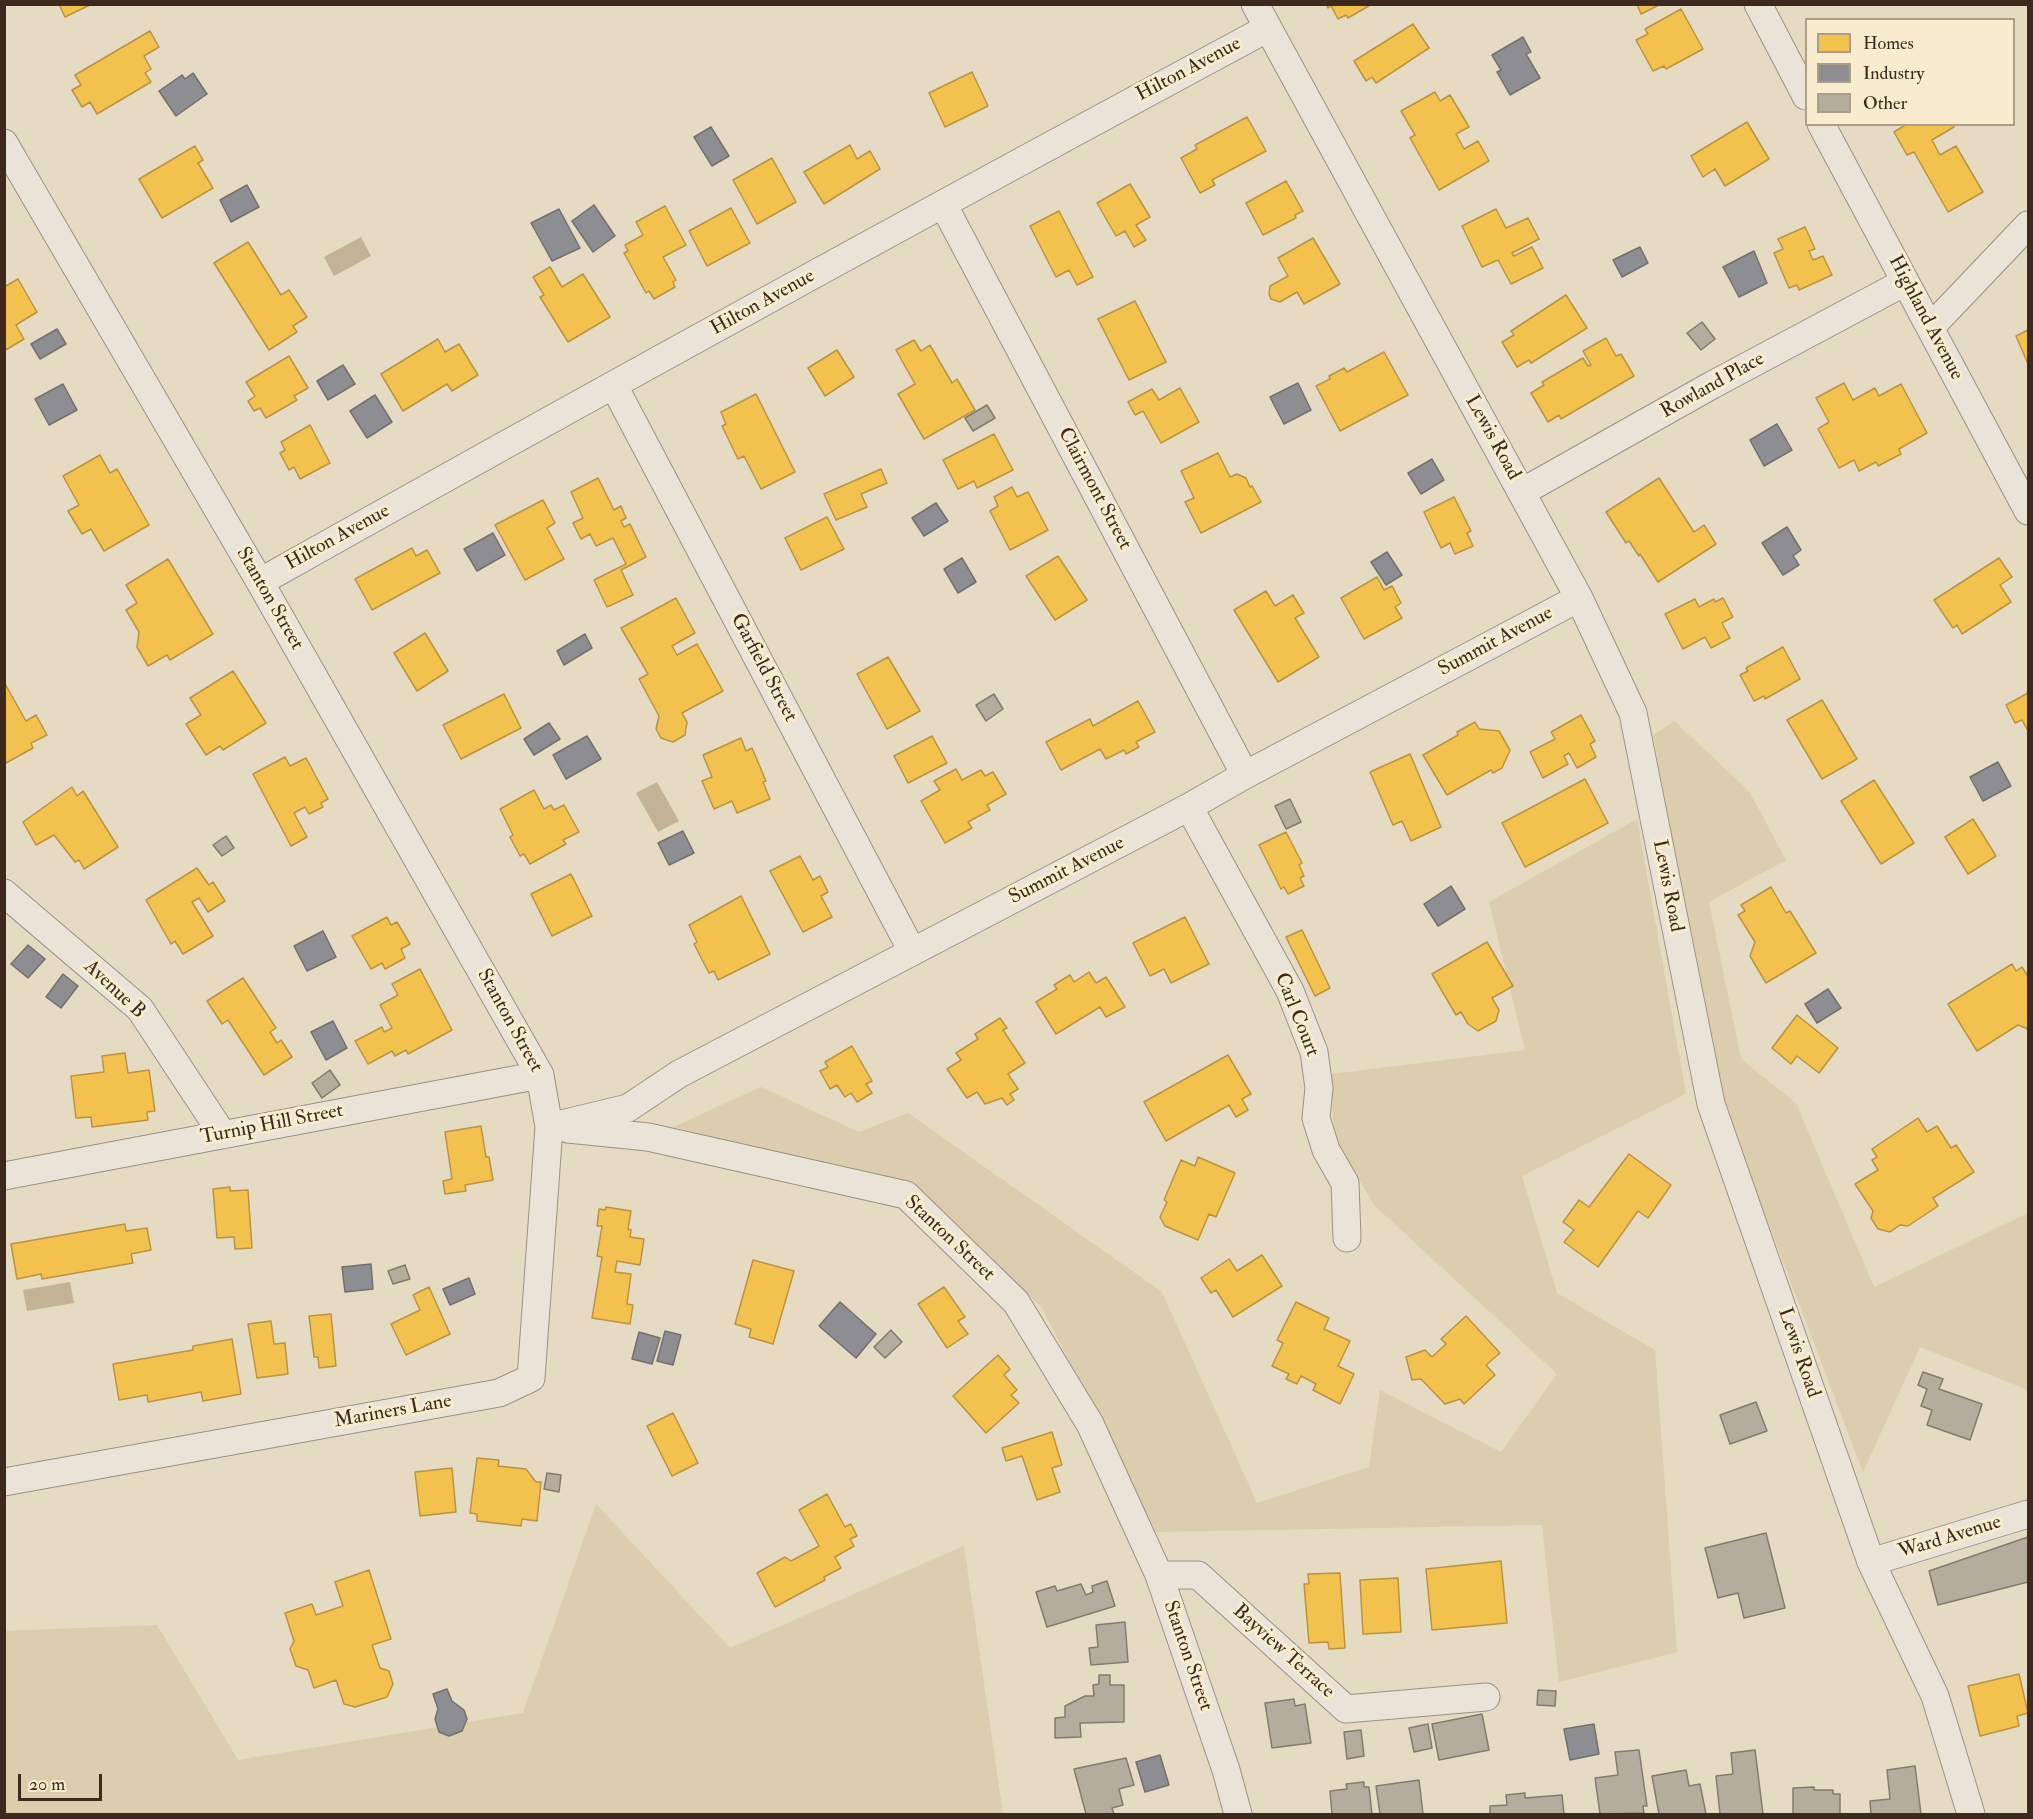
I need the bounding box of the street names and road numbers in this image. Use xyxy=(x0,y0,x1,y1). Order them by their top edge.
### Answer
street label: Hilton Avenue xyxy=(1133,32,1245,108)
street label: Highland Avenue xyxy=(1882,252,1968,384)
street label: Hilton Avenue xyxy=(707,265,819,341)
street label: Rowland Place xyxy=(1657,348,1769,424)
street label: Lewis Road xyxy=(1459,391,1525,485)
street label: Clairmont Street xyxy=(1052,424,1136,554)
street label: Hilton Avenue xyxy=(282,500,394,576)
street label: Stanton Street xyxy=(230,543,308,655)
street label: Summit Avenue xyxy=(1435,602,1557,682)
street label: Garfield Street xyxy=(724,610,802,726)
street label: Summit Avenue xyxy=(1005,832,1129,910)
street label: Lewis Road xyxy=(1646,838,1688,934)
street label: Avenue B xyxy=(78,956,150,1024)
street label: Stanton Street xyxy=(471,965,547,1077)
street label: Carl Court xyxy=(1268,970,1324,1060)
street label: Turnip Hill Street xyxy=(199,1099,345,1151)
street label: Stanton Street xyxy=(899,1191,999,1287)
street label: Lewis Road xyxy=(1771,1305,1825,1401)
street label: Mariners Lane xyxy=(332,1390,454,1434)
street label: Ward Avenue xyxy=(1896,1511,2004,1565)
street label: Stanton Street xyxy=(1157,1598,1217,1714)
street label: Bayview Terrace xyxy=(1227,1600,1339,1704)

